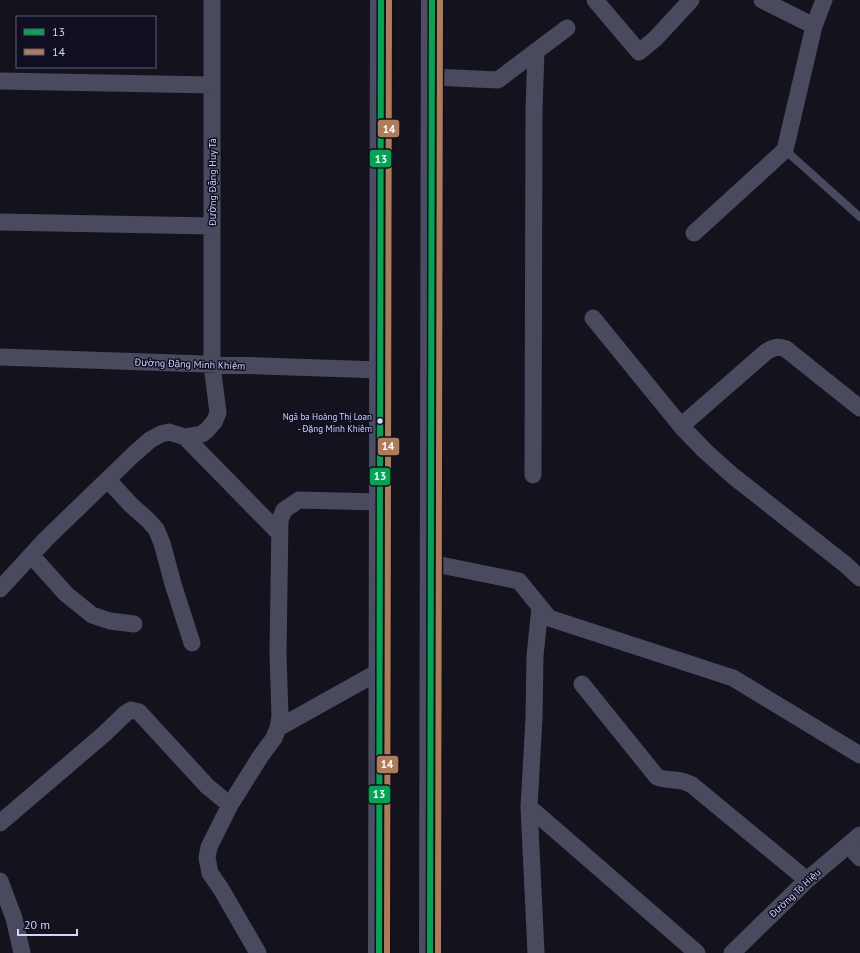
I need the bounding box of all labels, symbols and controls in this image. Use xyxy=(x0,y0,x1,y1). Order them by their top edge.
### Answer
legend xyxy=(16,16,156,68)
text: 13 xyxy=(52,24,65,39)
text: 14 xyxy=(52,44,66,59)
line badge: 14 xyxy=(377,119,400,138)
text: 14 xyxy=(383,122,396,136)
street label: Đường Đặng Huy Tá xyxy=(206,138,219,227)
line badge: 13 xyxy=(369,149,392,168)
text: 13 xyxy=(375,152,387,166)
street label: Đường Đặng Minh Khiêm xyxy=(133,356,246,372)
place label: Ngã ba Hoàng Thị Loan - Đặng Minh Khiêm xyxy=(283,411,372,434)
marker: Ngã ba Hoàng Thị Loan - Đặng Minh Khiêm xyxy=(375,416,385,426)
line badge: 14 xyxy=(377,437,400,456)
text: 14 xyxy=(382,439,395,453)
line badge: 13 xyxy=(369,467,391,486)
text: 13 xyxy=(374,469,386,483)
line badge: 14 xyxy=(376,755,399,774)
text: 14 xyxy=(381,757,394,771)
line badge: 13 xyxy=(368,785,391,804)
text: 13 xyxy=(373,787,385,801)
street label: Đường Tô Hiệu xyxy=(766,866,824,921)
scale bar xyxy=(18,911,77,937)
text: 20 m xyxy=(24,917,50,932)

